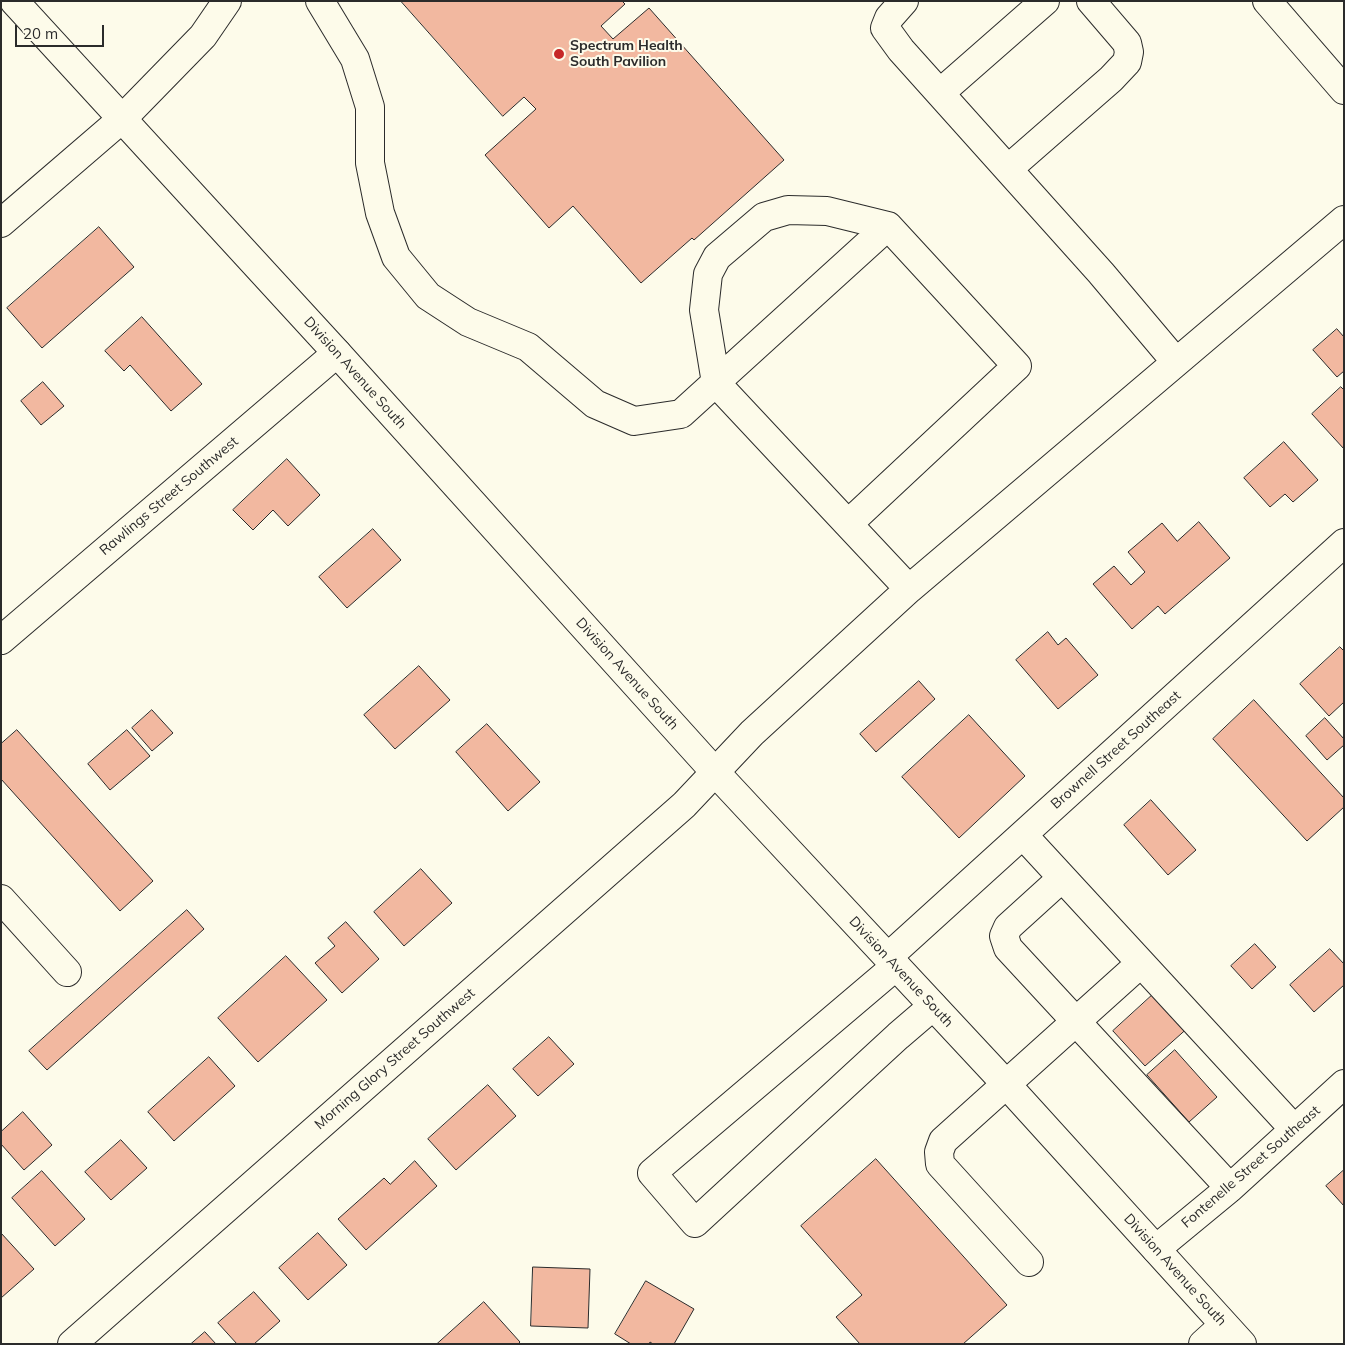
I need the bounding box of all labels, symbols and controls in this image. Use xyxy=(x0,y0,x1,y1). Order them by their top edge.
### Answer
scale bar xyxy=(18,15,106,47)
text: 20 m xyxy=(23,24,58,43)
place label: Spectrum Health South Pavilion xyxy=(570,38,683,70)
marker: Spectrum Health South Pavilion xyxy=(552,47,566,61)
street label: Division Avenue South xyxy=(300,314,410,432)
street label: Rawlings Street Southwest xyxy=(96,433,242,559)
street label: Division Avenue South xyxy=(572,615,682,733)
street label: Brownell Street Southeast xyxy=(1048,687,1184,813)
street label: Division Avenue South xyxy=(845,913,957,1031)
street label: Morning Glory Street Southwest xyxy=(311,985,479,1133)
street label: Fontenelle Street Southeast xyxy=(1178,1102,1324,1232)
street label: Division Avenue South xyxy=(1120,1211,1230,1329)

